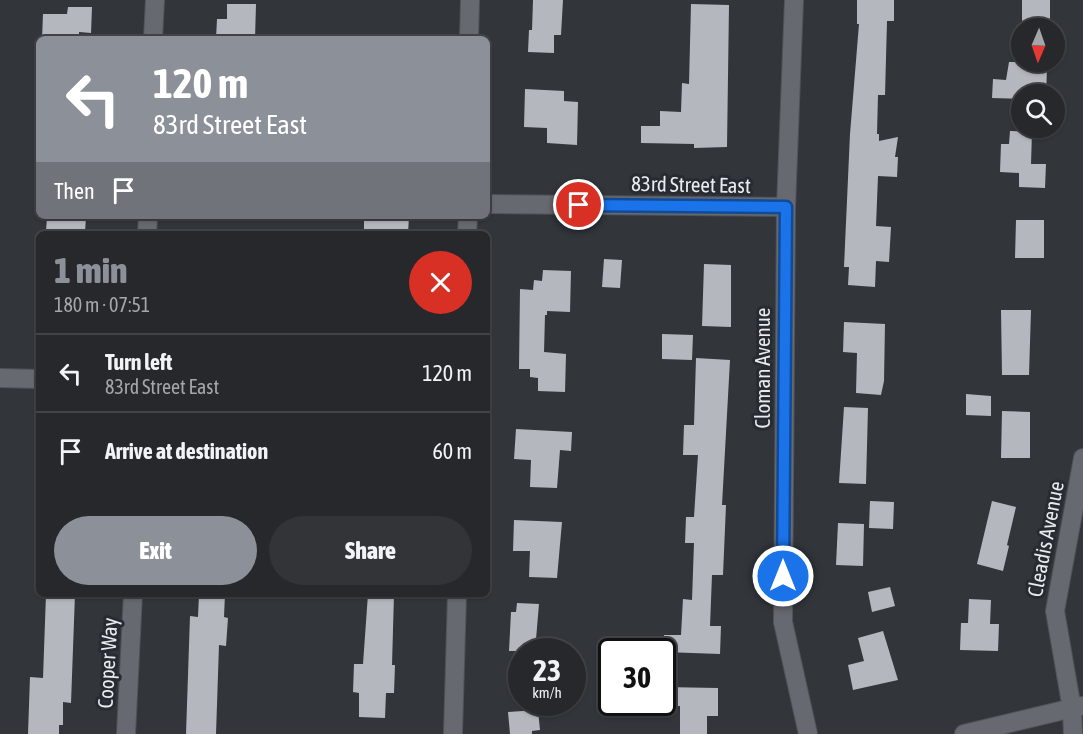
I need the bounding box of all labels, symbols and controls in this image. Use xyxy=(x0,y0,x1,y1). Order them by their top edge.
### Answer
north arrow xyxy=(1011,18,1065,72)
map controls xyxy=(1011,18,1065,138)
text: 120 m xyxy=(153,59,248,107)
icon: left xyxy=(54,60,132,138)
button: search xyxy=(1011,84,1065,138)
text: 83rd Street East xyxy=(153,109,307,140)
street label: 83rd Street East xyxy=(631,171,751,197)
icon: arrive xyxy=(107,174,140,207)
text: Then xyxy=(54,178,95,204)
pin xyxy=(553,179,604,230)
icon: arrive xyxy=(562,188,595,221)
text: 1 min xyxy=(54,249,128,291)
button: close xyxy=(409,251,472,314)
text: 180 m · 07:51 xyxy=(54,293,150,316)
street label: Cloman Avenue xyxy=(750,308,774,428)
text: Turn left xyxy=(105,349,172,375)
icon: left xyxy=(54,357,87,390)
text: 120 m xyxy=(422,360,472,386)
text: 83rd Street East xyxy=(105,375,219,398)
icon: arrive xyxy=(54,435,87,468)
text: Arrive at destination xyxy=(105,438,268,464)
text: 60 m xyxy=(432,438,472,464)
street label: Cleadis Avenue xyxy=(1022,479,1068,599)
button: Exit xyxy=(54,516,257,585)
button: Share xyxy=(269,516,472,585)
position arrow xyxy=(751,544,815,608)
street label: Cooper Way xyxy=(93,617,121,709)
speed limit sign: 30 xyxy=(598,638,676,716)
text: 23 xyxy=(533,653,561,687)
text: km/h xyxy=(532,684,562,701)

